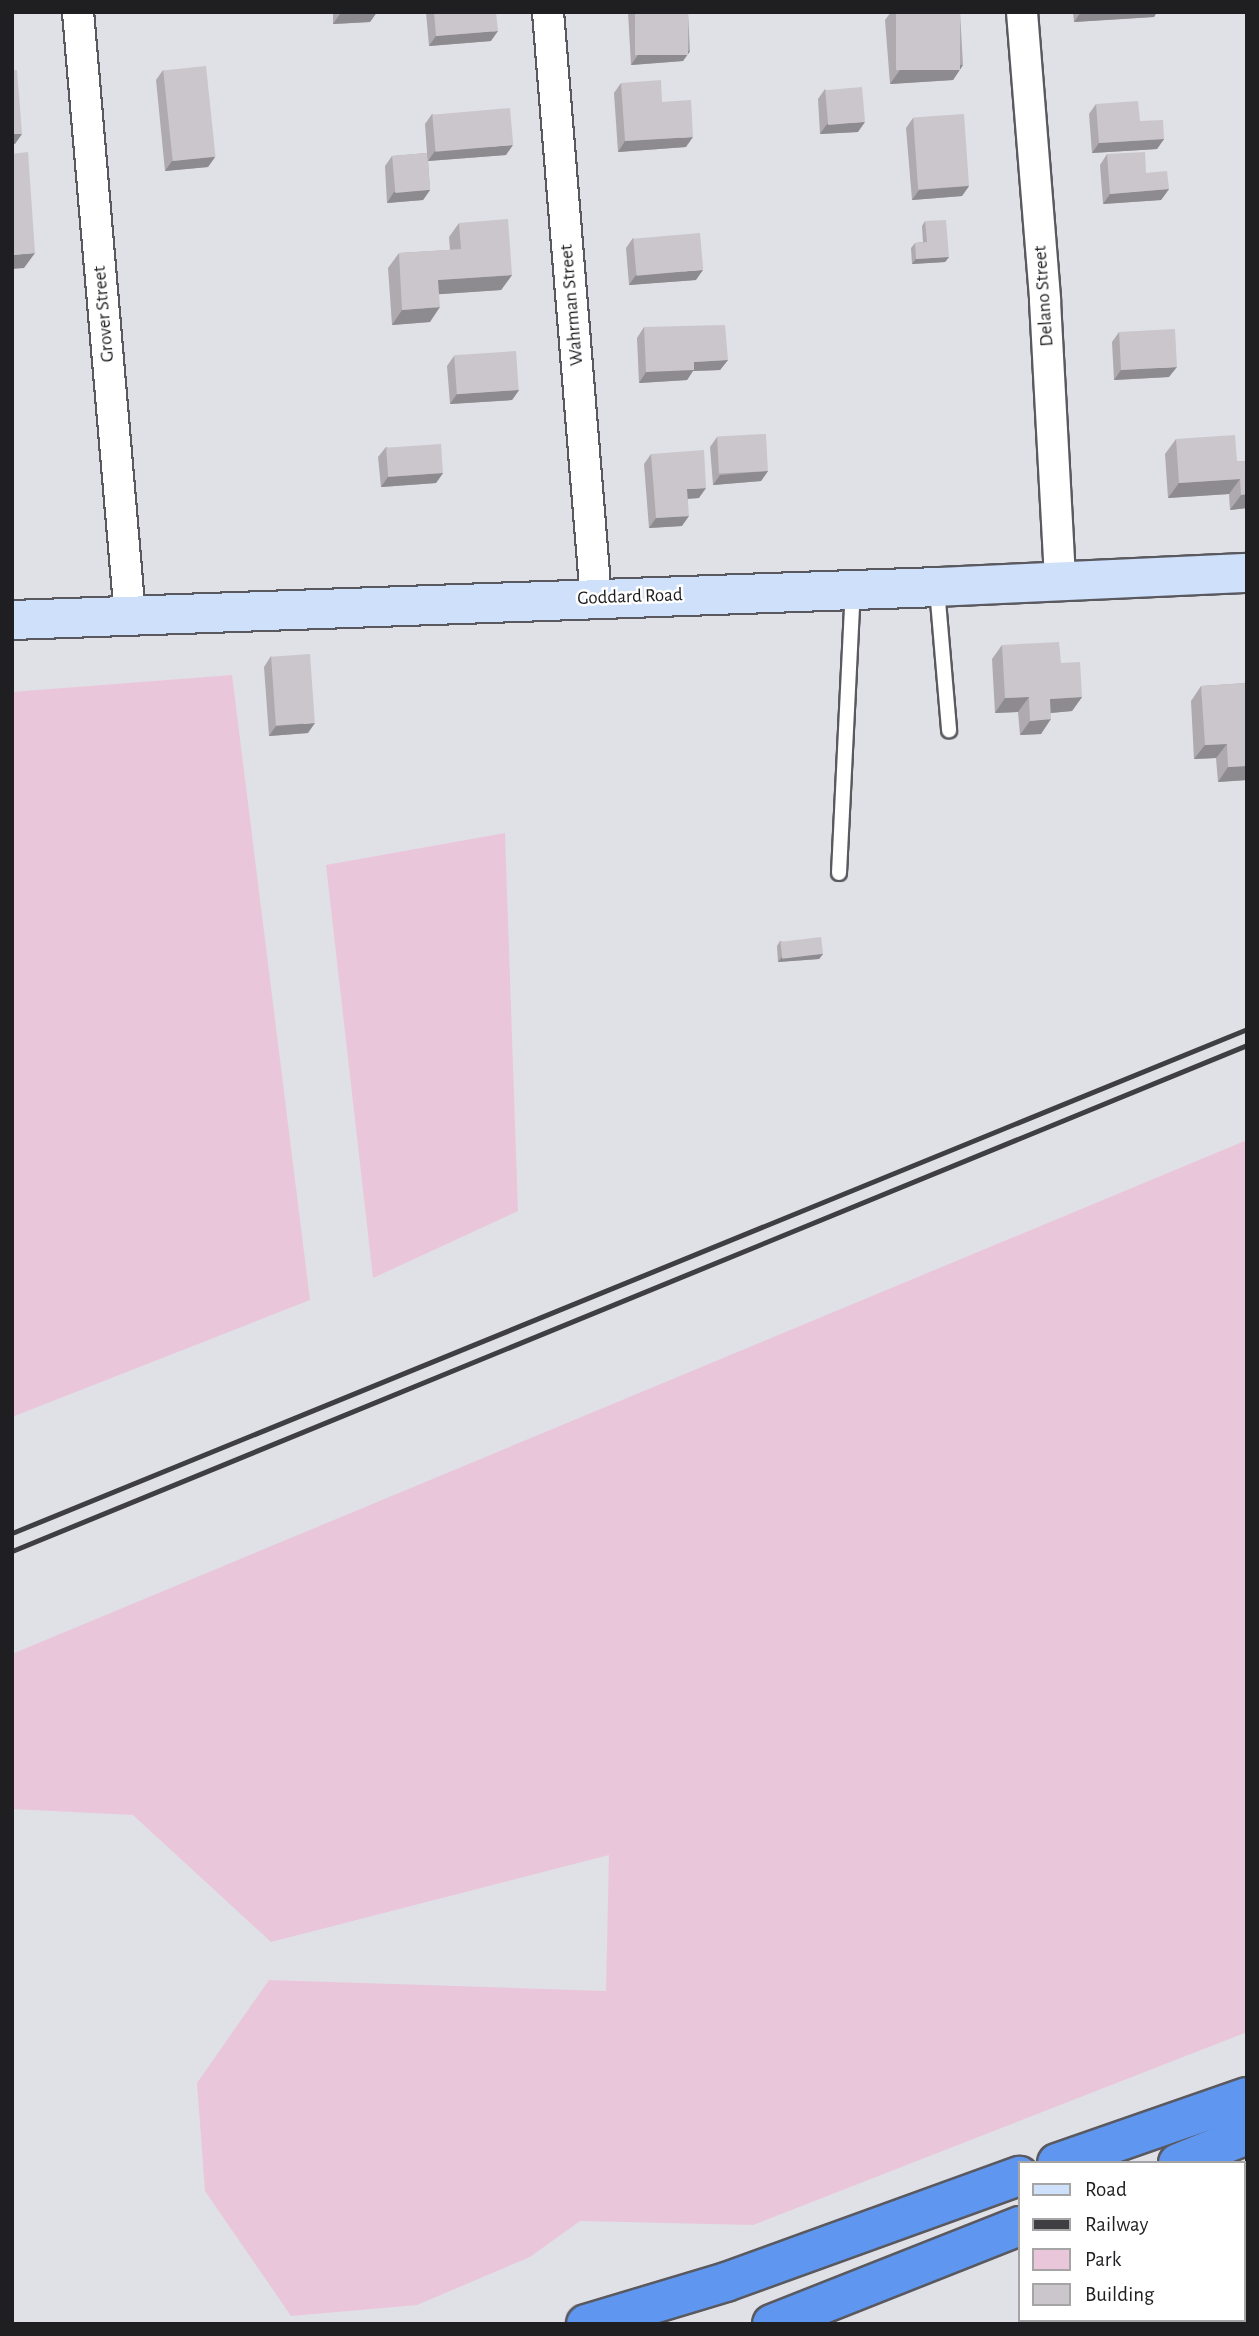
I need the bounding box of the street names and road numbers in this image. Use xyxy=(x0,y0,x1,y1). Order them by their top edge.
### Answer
street label: Wahrman Street xyxy=(555,243,589,367)
street label: Delano Street xyxy=(1029,245,1059,347)
street label: Grover Street xyxy=(88,265,120,363)
street label: Goddard Road xyxy=(577,584,683,610)

